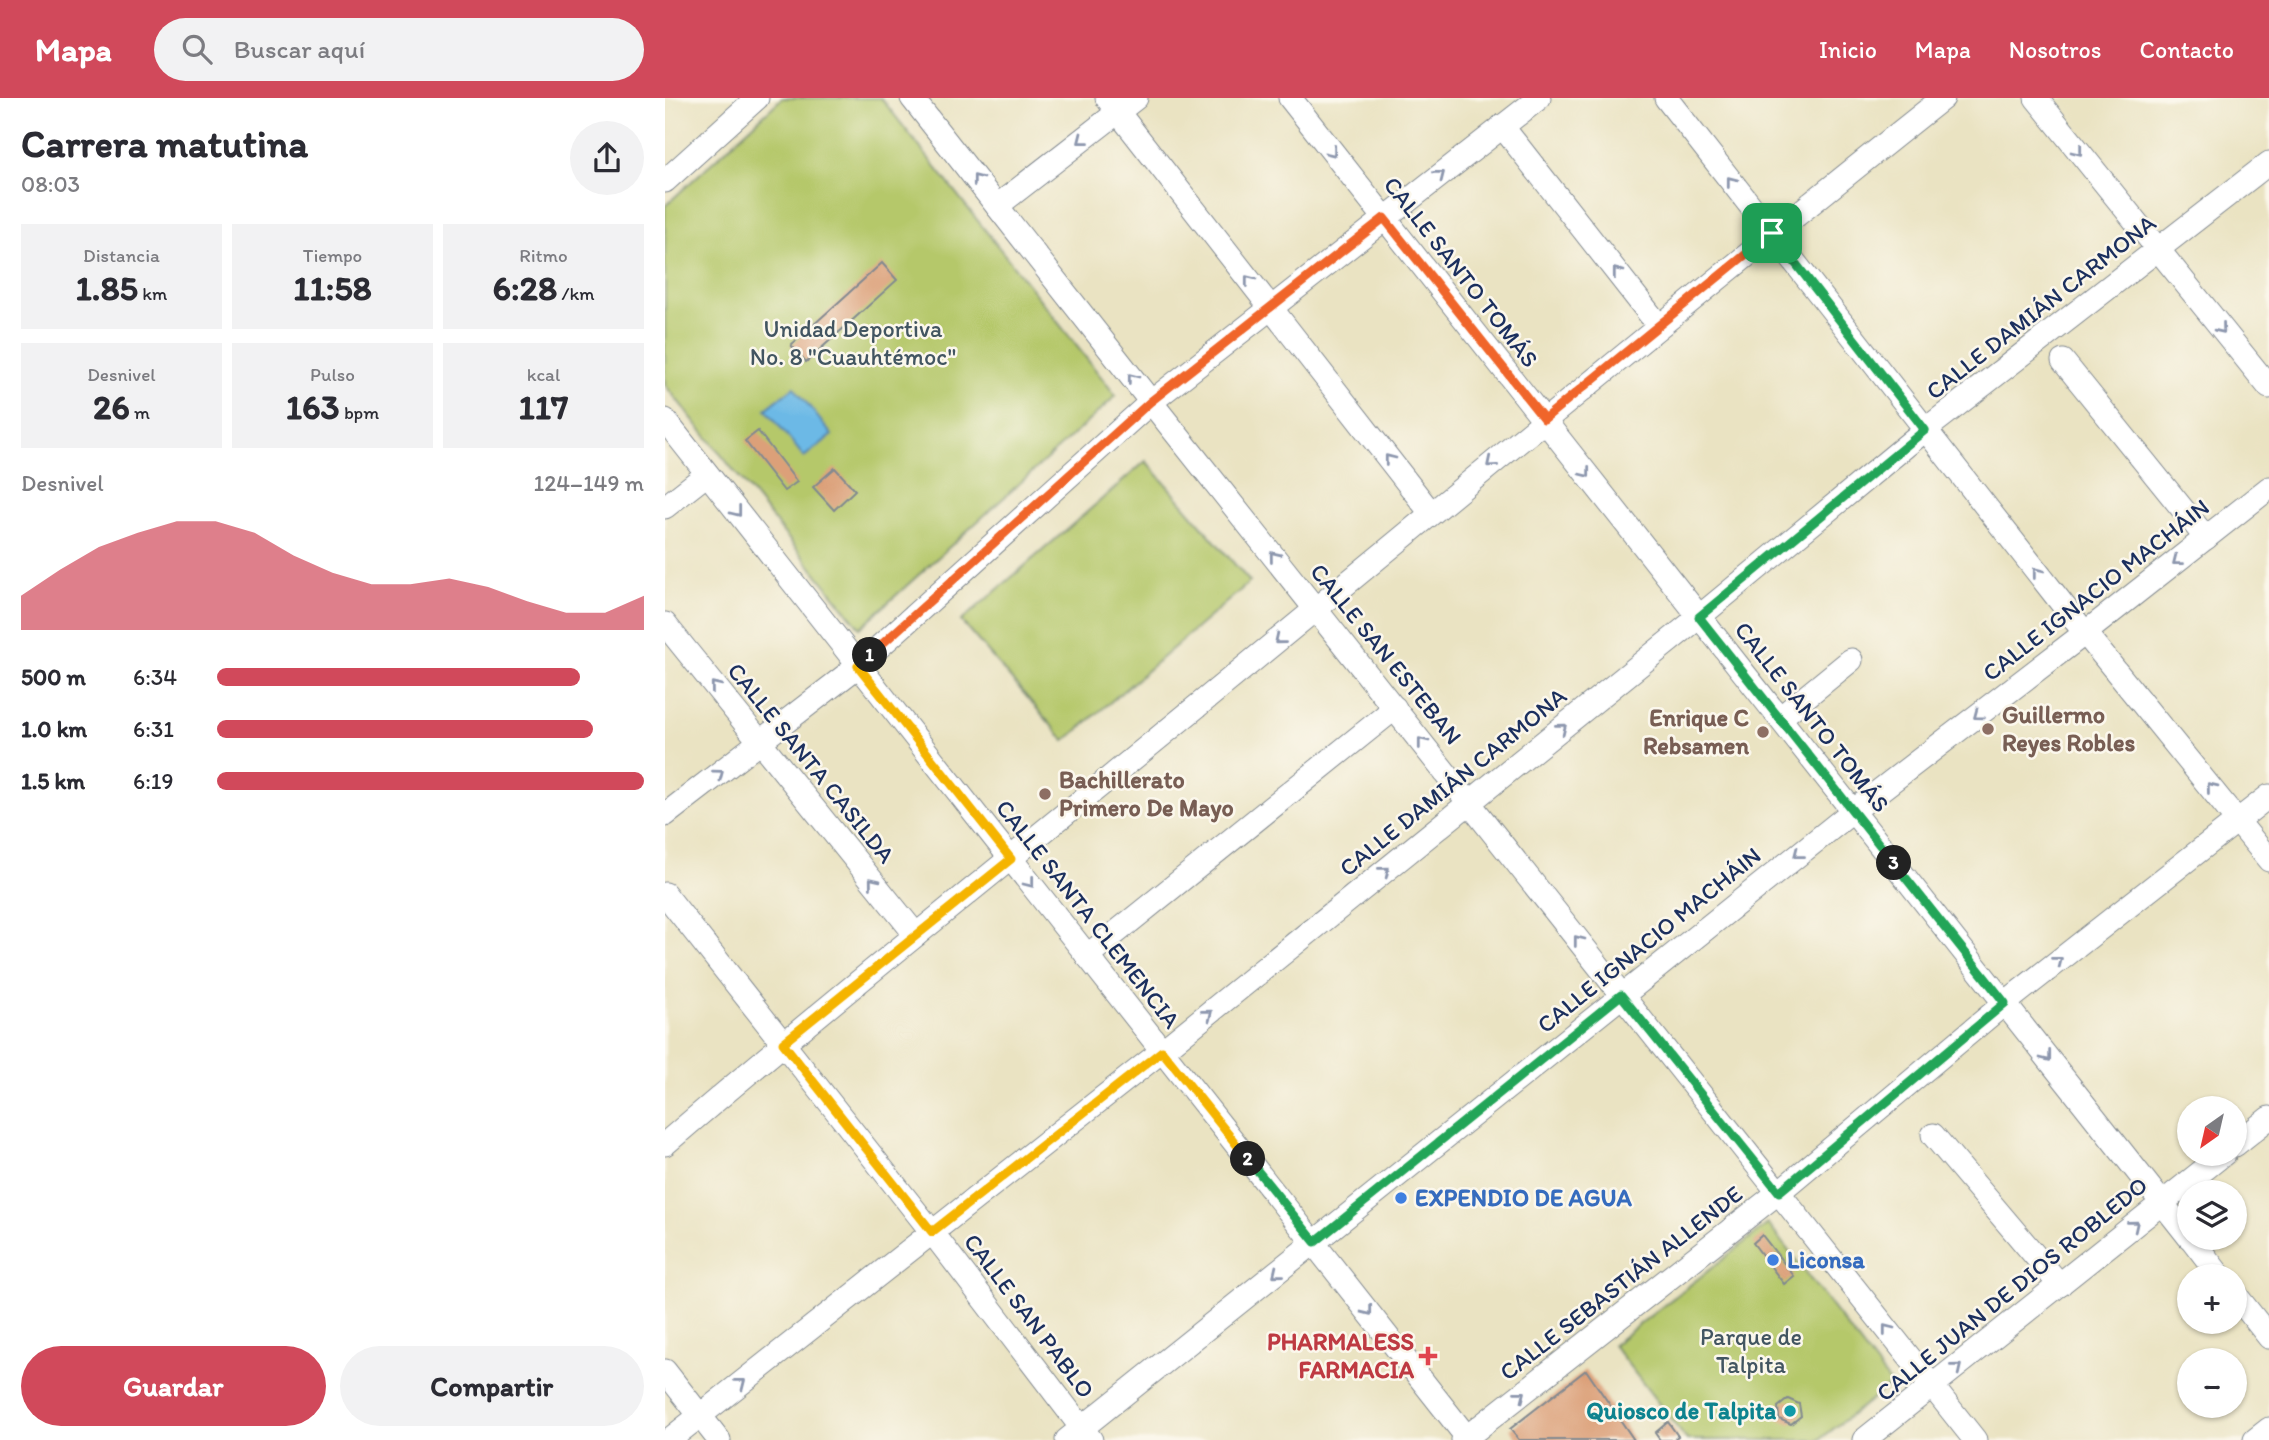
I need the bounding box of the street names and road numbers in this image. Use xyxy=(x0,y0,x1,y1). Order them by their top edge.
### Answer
street label: CALLE SANTO TOMÁS xyxy=(1378,170,1545,373)
street label: CALLE DAMIÁN CARMONA xyxy=(1920,208,2161,405)
street label: CALLE IGNACIO MACHÁIN xyxy=(1977,492,2215,687)
street label: CALLE SAN ESTEBAN xyxy=(1304,557,1468,750)
street label: CALLE SANTO TOMÁS xyxy=(1729,615,1896,818)
street label: CALLE SANTA CASILDA xyxy=(722,657,901,869)
street label: CALLE DAMIÁN CARMONA xyxy=(1333,681,1572,882)
street label: CALLE SANTA CLEMENCIA xyxy=(990,794,1187,1034)
street label: CALLE IGNACIO MACHÁIN xyxy=(1531,840,1766,1039)
street label: CALLE JUAN DE DIOS ROBLEDO xyxy=(1870,1170,2153,1407)
street label: CALLE SEBASTIÁN ALLENDE xyxy=(1494,1179,1748,1386)
street label: CALLE SAN PABLO xyxy=(958,1228,1101,1404)

